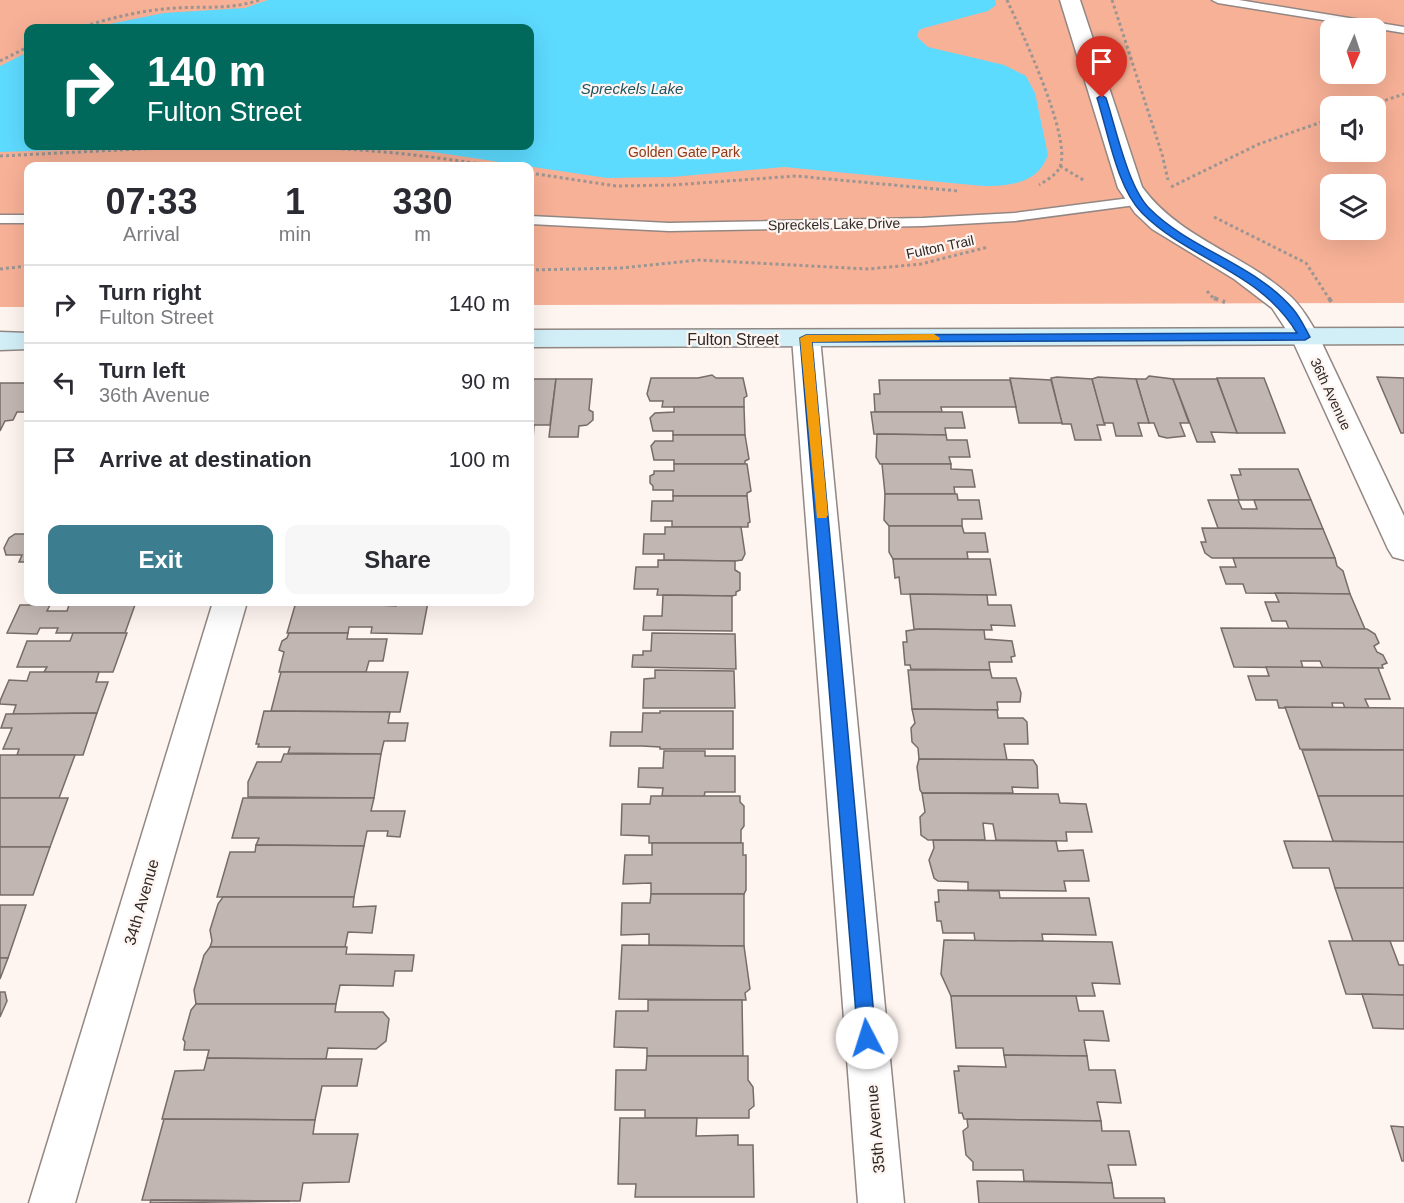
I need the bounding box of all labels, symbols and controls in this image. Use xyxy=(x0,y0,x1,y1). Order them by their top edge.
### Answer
north arrow xyxy=(1320,18,1386,84)
map controls xyxy=(1320,18,1386,240)
pin xyxy=(1076,36,1127,98)
icon: arrive xyxy=(1085,45,1118,78)
icon: right xyxy=(48,48,126,126)
text: 140 m xyxy=(147,48,266,95)
water label: Spreckels Lake xyxy=(581,80,683,97)
button: sound xyxy=(1320,96,1386,162)
text: Fulton Street xyxy=(147,97,302,127)
park label: Golden Gate Park xyxy=(628,144,741,160)
button: layers xyxy=(1320,174,1386,240)
text: 07:33 xyxy=(105,181,197,222)
text: 1 xyxy=(285,181,305,222)
text: 330 xyxy=(392,181,453,222)
street label: Spreckels Lake Drive xyxy=(768,215,900,233)
text: Arrival xyxy=(123,223,180,245)
text: min xyxy=(279,223,311,245)
text: m xyxy=(414,223,431,245)
street label: Fulton Trail xyxy=(904,232,976,262)
text: Turn right xyxy=(99,280,201,305)
icon: right xyxy=(48,288,81,321)
text: 140 m xyxy=(449,291,510,316)
text: Fulton Street xyxy=(99,306,214,328)
street label: Fulton Street xyxy=(687,331,779,348)
street label: 36th Avenue xyxy=(1307,355,1355,433)
text: Turn left xyxy=(99,358,185,383)
icon: left xyxy=(48,366,81,399)
text: 90 m xyxy=(461,369,510,394)
text: 36th Avenue xyxy=(99,384,210,406)
icon: arrive xyxy=(48,444,81,477)
text: Arrive at destination xyxy=(99,447,312,472)
text: 100 m xyxy=(449,447,510,472)
button: Exit xyxy=(48,525,273,594)
button: Share xyxy=(285,525,510,594)
street label: 34th Avenue xyxy=(121,857,162,947)
position arrow xyxy=(835,1006,899,1070)
street label: 35th Avenue xyxy=(863,1084,888,1174)

